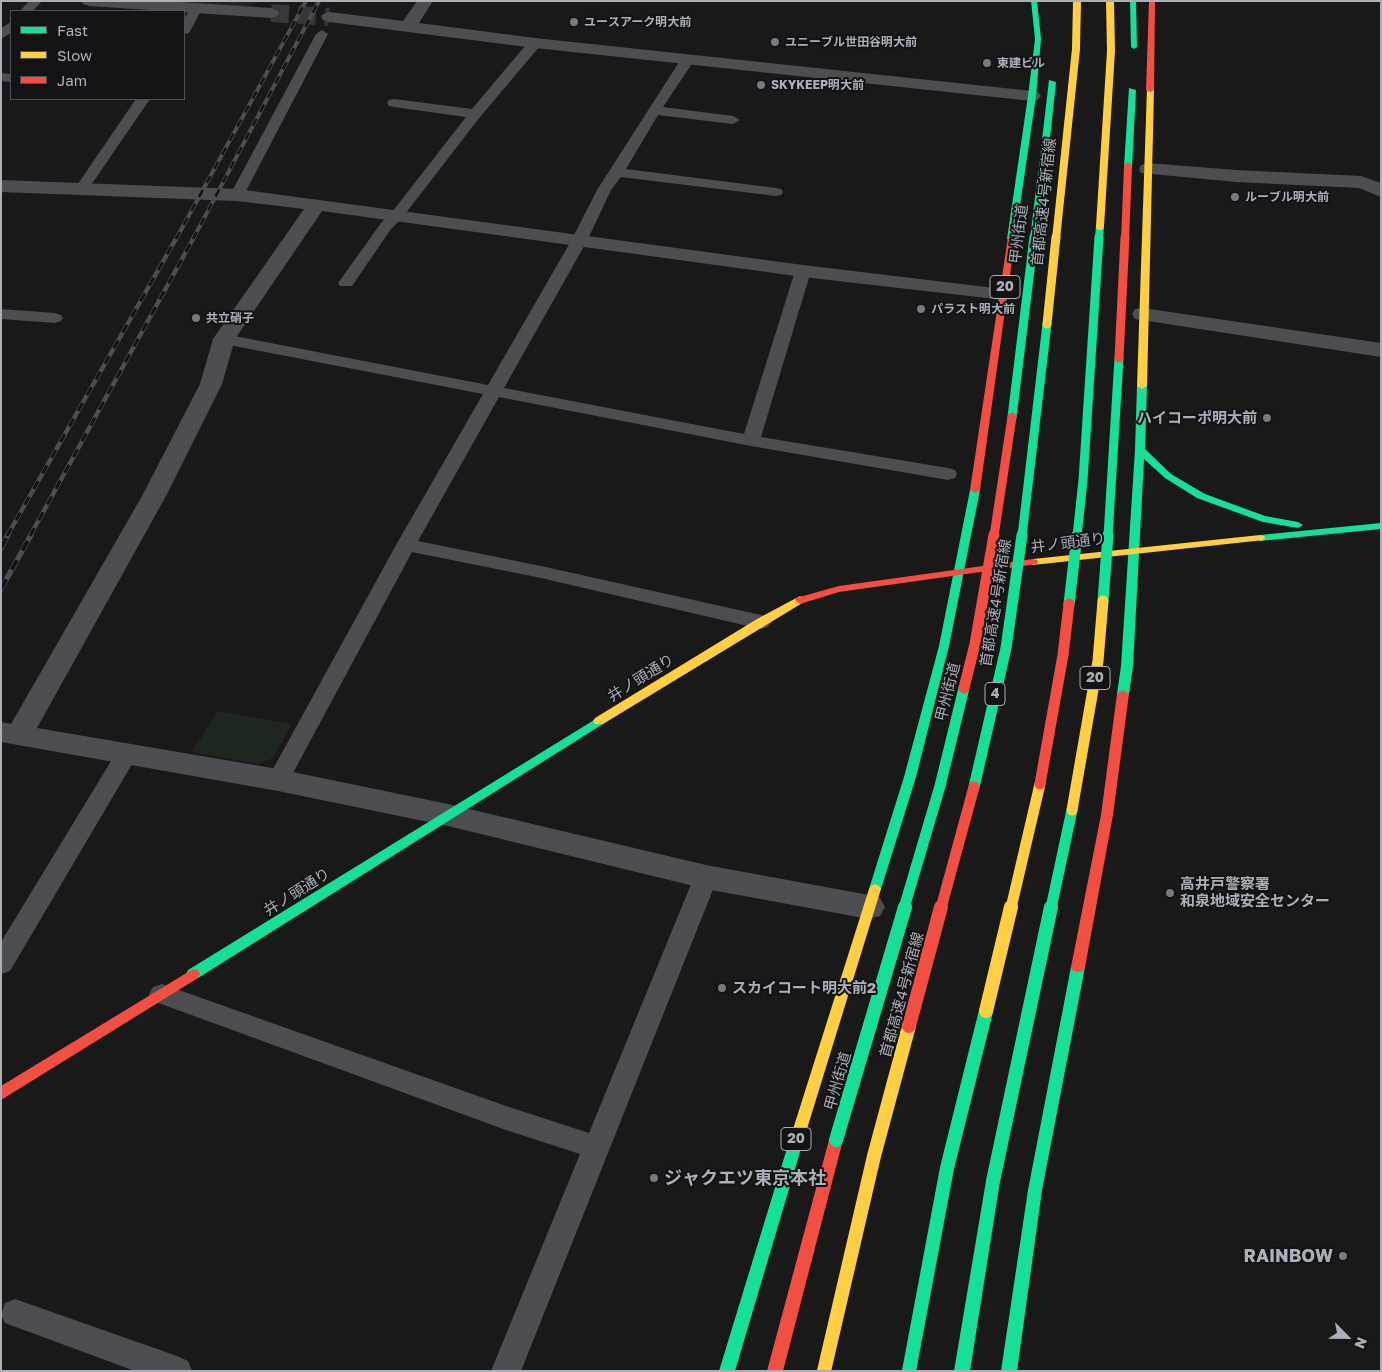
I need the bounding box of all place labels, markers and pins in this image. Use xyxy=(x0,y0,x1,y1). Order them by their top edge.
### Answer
place label: ユースアーク明大前 xyxy=(584,15,691,29)
marker: ユースアーク明大前 xyxy=(568,16,580,28)
place label: ユニーブル世田谷明大前 xyxy=(785,35,917,49)
marker: ユニーブル世田谷明大前 xyxy=(769,36,781,48)
place label: 東建ビル xyxy=(997,56,1045,70)
marker: 東建ビル xyxy=(981,57,993,69)
place label: SKYKEEP明大前 xyxy=(771,78,864,92)
marker: SKYKEEP明大前 xyxy=(755,79,767,91)
place label: ルーブル明大前 xyxy=(1245,190,1329,204)
marker: ルーブル明大前 xyxy=(1229,191,1241,203)
place label: パラスト明大前 xyxy=(931,302,1015,316)
marker: パラスト明大前 xyxy=(915,303,927,315)
place label: 共立硝子 xyxy=(206,311,254,325)
marker: 共立硝子 xyxy=(190,312,202,324)
place label: ハイコーポ明大前 xyxy=(1137,409,1257,427)
marker: ハイコーポ明大前 xyxy=(1261,412,1273,424)
place label: 高井戸警察署 和泉地域安全センター xyxy=(1180,875,1330,910)
marker: 高井戸警察署 和泉地域安全センター xyxy=(1164,887,1176,899)
place label: スカイコート明大前2 xyxy=(732,979,876,997)
marker: スカイコート明大前2 xyxy=(716,982,728,994)
place label: ジャクエツ東京本社 xyxy=(664,1167,826,1189)
marker: ジャクエツ東京本社 xyxy=(648,1172,660,1184)
place label: RAINBOW xyxy=(1244,1245,1333,1267)
marker: RAINBOW xyxy=(1337,1250,1349,1262)

